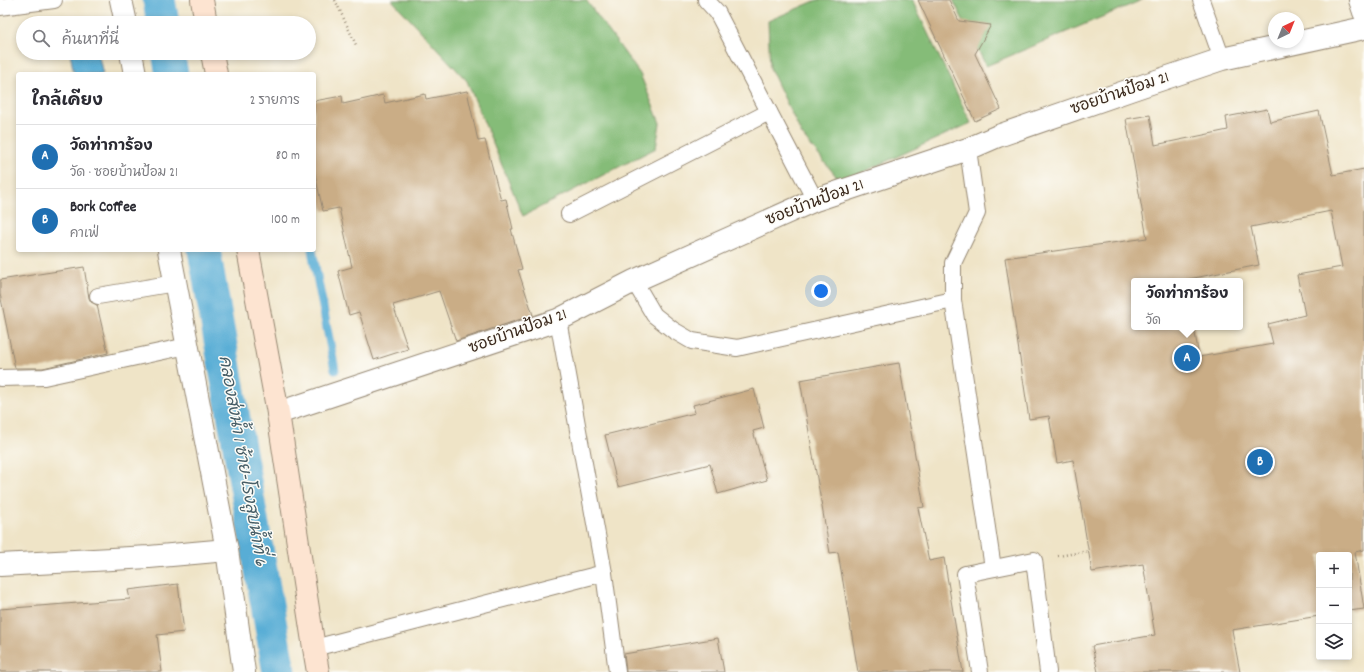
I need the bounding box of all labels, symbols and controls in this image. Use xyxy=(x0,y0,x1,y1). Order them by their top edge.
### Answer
north arrow xyxy=(1268,12,1304,48)
search box xyxy=(16,16,316,60)
icon: search xyxy=(30,27,52,49)
text: ค้นหาที่นี่ xyxy=(62,30,119,52)
street label: ซอยบ้านป้อม 21 xyxy=(1067,65,1173,122)
text: ใกล้เคียง xyxy=(32,90,103,114)
text: 2 รายการ xyxy=(250,92,300,111)
text: วัดท่าการ้อง xyxy=(70,136,153,158)
text: A xyxy=(41,147,49,166)
text: 80 m xyxy=(276,147,300,166)
text: วัด · ซอยบ้านป้อม 21 xyxy=(70,164,178,183)
street label: ซอยบ้านป้อม 21 xyxy=(762,173,867,232)
text: Bork Coffee xyxy=(70,197,136,219)
text: B xyxy=(42,211,48,230)
text: 100 m xyxy=(271,211,300,230)
text: คาเฟ่ xyxy=(70,225,99,244)
popup xyxy=(1131,278,1243,330)
your location xyxy=(811,281,831,301)
text: วัดท่าการ้อง xyxy=(1146,284,1228,306)
street label: ซอยบ้านป้อม 21 xyxy=(465,303,570,360)
text: วัด xyxy=(1146,312,1161,331)
pin: A xyxy=(1174,343,1200,373)
water label: คลองส่งน้ำ 1 ซ้าย-โรงสูบน้ำที่ 6 xyxy=(211,353,278,569)
pin: B xyxy=(1247,447,1273,477)
map controls xyxy=(1316,552,1352,660)
button: + xyxy=(1316,552,1352,588)
button: − xyxy=(1316,588,1352,624)
button: layers xyxy=(1316,624,1352,660)

